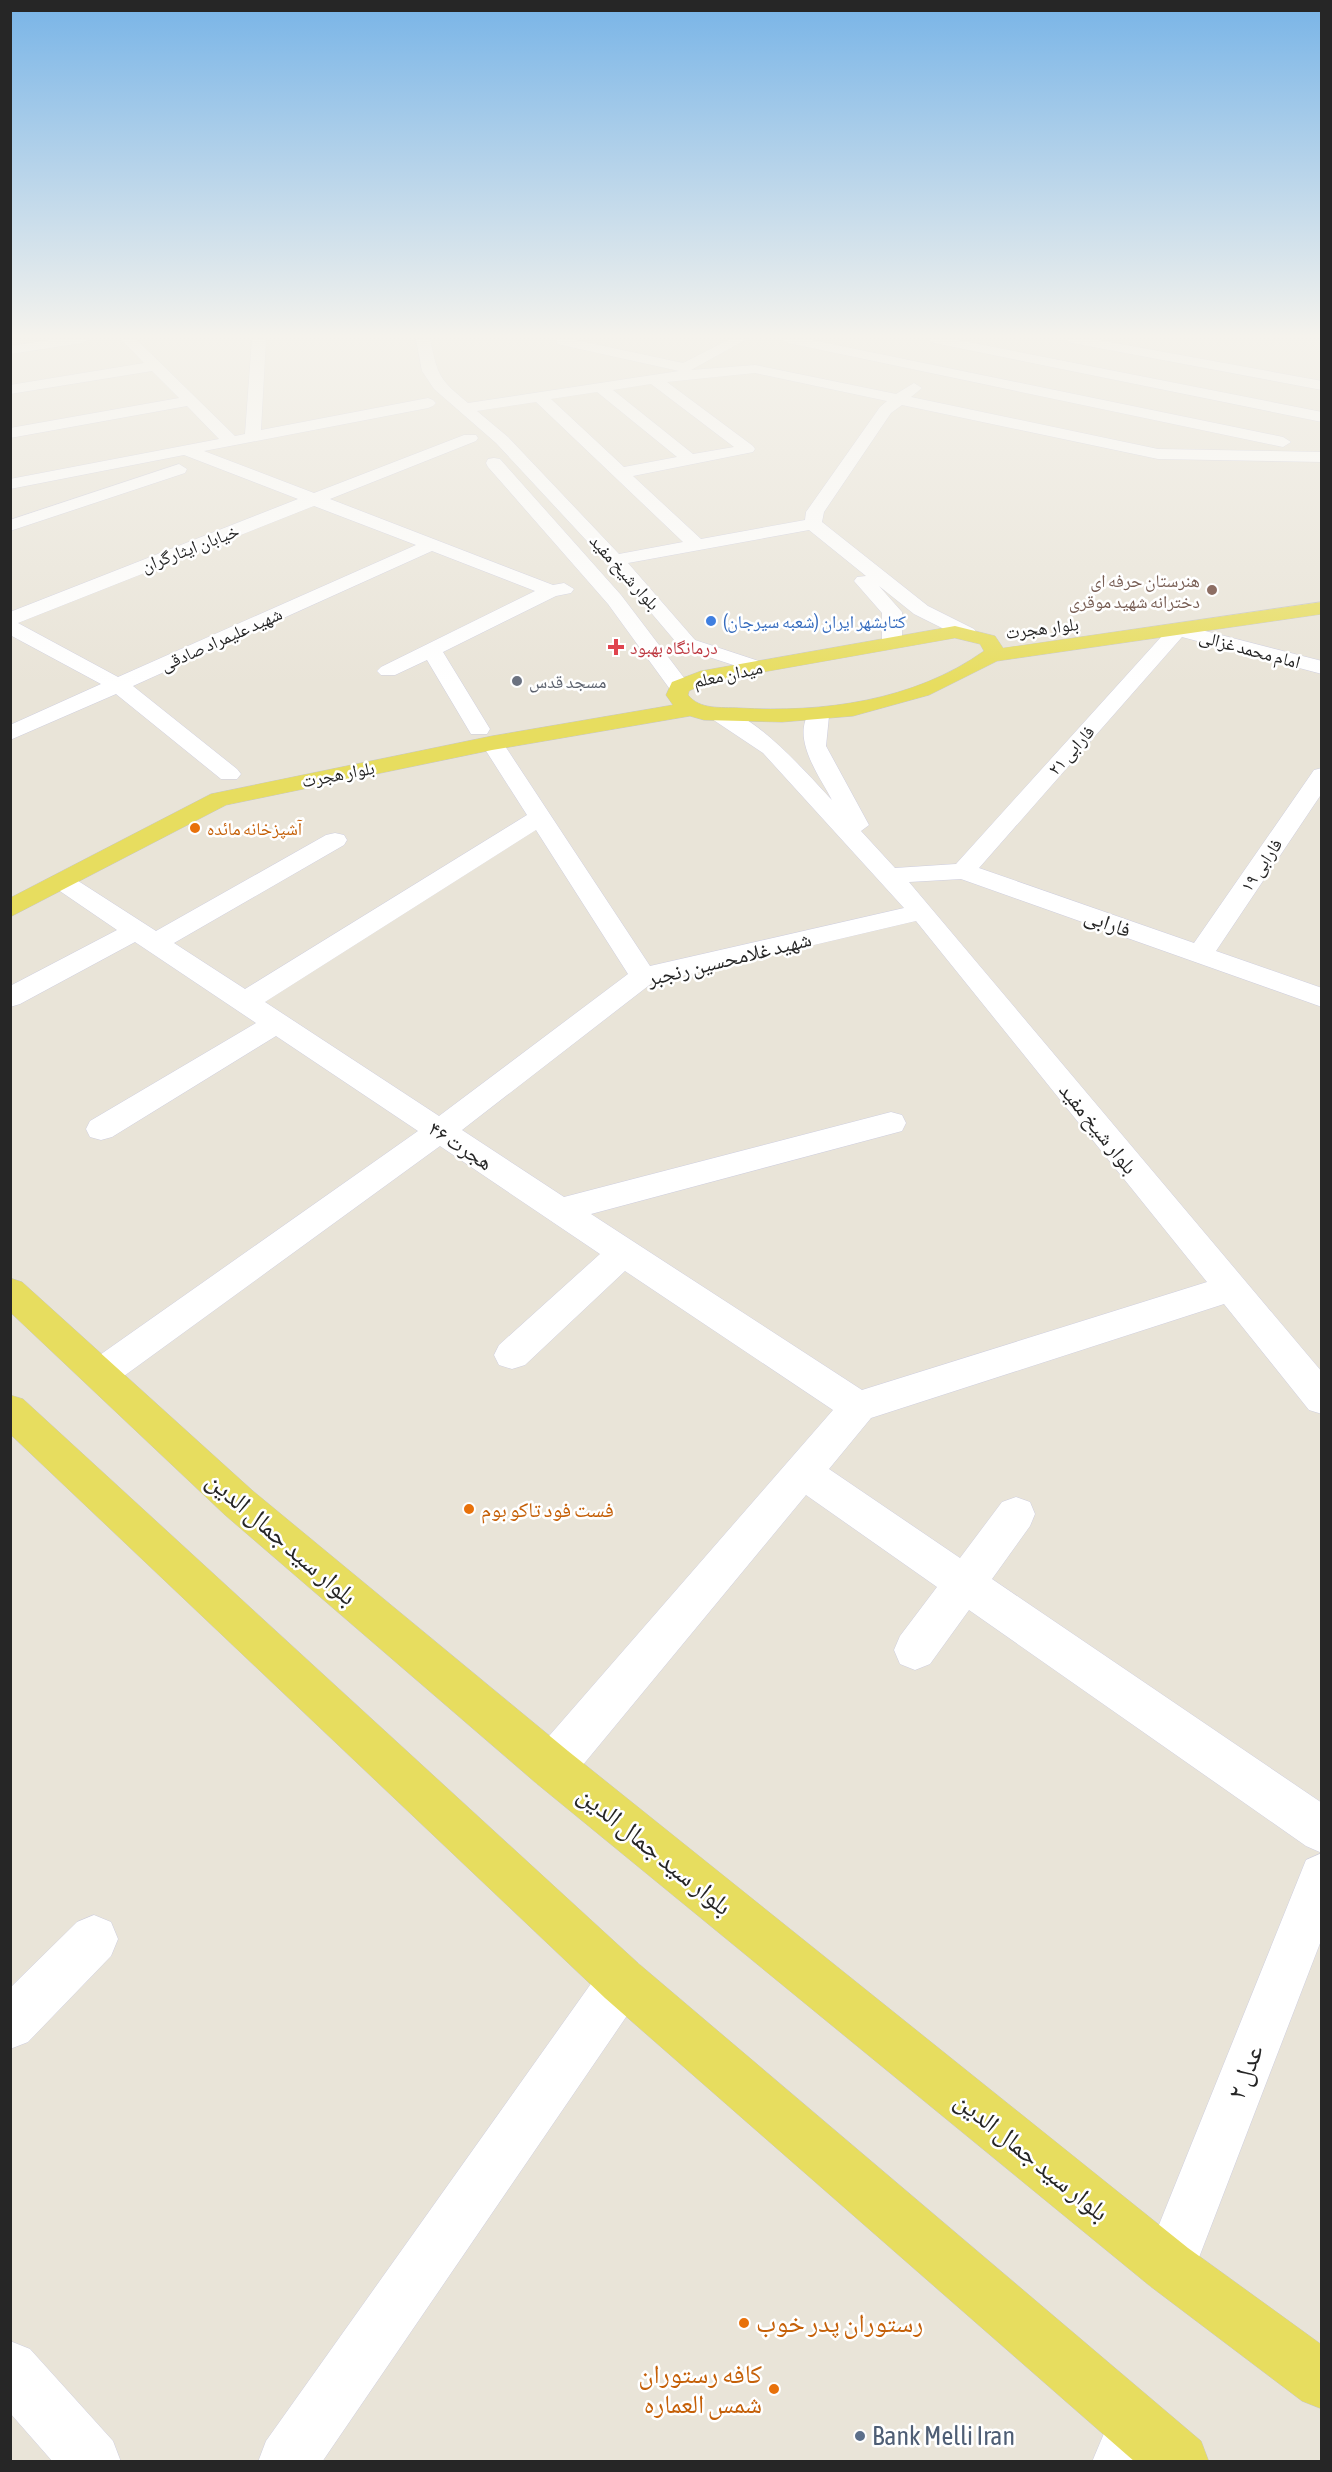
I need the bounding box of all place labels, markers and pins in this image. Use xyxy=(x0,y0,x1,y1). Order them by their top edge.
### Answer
place label: هنرستان حرفه ای دخترانه شهید موقری xyxy=(1069,570,1200,613)
marker: هنرستان حرفه ای دخترانه شهید موقری xyxy=(1205,583,1219,597)
place label: کتابشهر ایران (شعبه سیرجان) xyxy=(723,611,906,633)
marker: کتابشهر ایران (شعبه سیرجان) xyxy=(704,614,718,628)
place label: درمانگاه بهبود xyxy=(630,637,718,658)
marker: درمانگاه بهبود xyxy=(607,638,625,656)
place label: مسجد قدس xyxy=(529,671,606,693)
marker: مسجد قدس xyxy=(510,674,524,688)
place label: آشپزخانه مائده xyxy=(207,818,302,840)
marker: آشپزخانه مائده xyxy=(188,821,202,835)
place label: فست فود تاکو بوم xyxy=(481,1497,614,1524)
marker: فست فود تاکو بوم xyxy=(462,1502,476,1516)
place label: رستوران پدر خوب xyxy=(756,2308,923,2339)
marker: رستوران پدر خوب xyxy=(737,2316,751,2330)
place label: کافه رستوران شمس العماره xyxy=(638,2359,762,2420)
marker: کافه رستوران شمس العماره xyxy=(767,2382,781,2396)
place label: Bank Melli Iran xyxy=(872,2421,1015,2451)
marker: Bank Melli Iran xyxy=(853,2429,867,2443)

